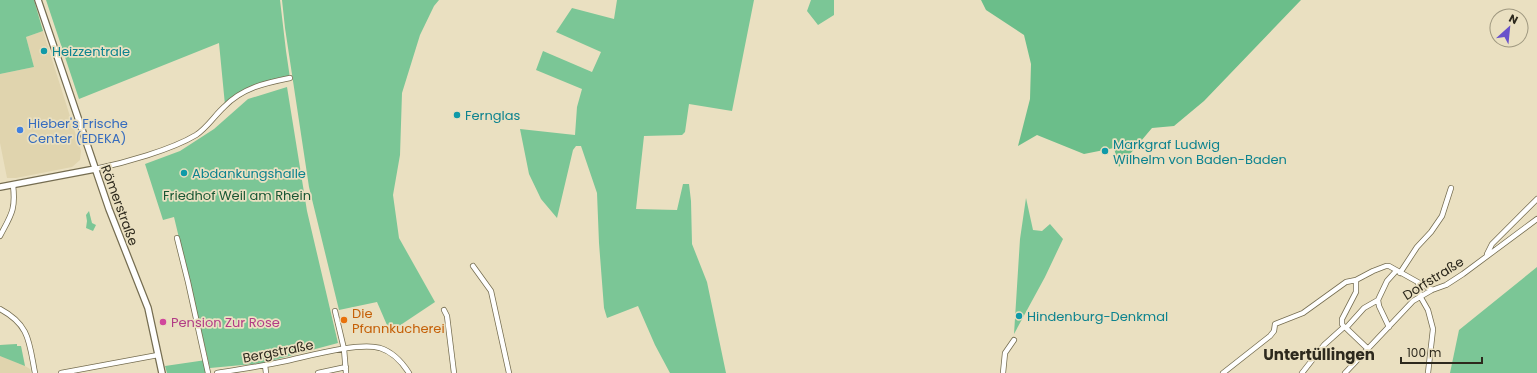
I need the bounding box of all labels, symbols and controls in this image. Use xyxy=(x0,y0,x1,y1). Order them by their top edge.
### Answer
north arrow xyxy=(1489,8,1529,48)
text: N xyxy=(1506,10,1521,28)
place label: Heizzentrale xyxy=(52,42,130,61)
marker: Heizzentrale xyxy=(39,46,49,56)
place label: Fernglas xyxy=(465,106,521,125)
marker: Fernglas xyxy=(452,110,462,120)
place label: Hieber's Frische Center (EDEKA) xyxy=(28,114,128,148)
marker: Hieber's Frische Center (EDEKA) xyxy=(15,125,25,135)
place label: Markgraf Ludwig Wilhelm von Baden-Baden xyxy=(1113,135,1287,169)
marker: Markgraf Ludwig Wilhelm von Baden-Baden xyxy=(1100,146,1110,156)
street label: Römerstraße xyxy=(96,162,143,248)
place label: Abdankungshalle xyxy=(192,164,306,183)
marker: Abdankungshalle xyxy=(179,168,189,178)
park label: Friedhof Weil am Rhein xyxy=(163,186,311,205)
street label: Dorfstraße xyxy=(1399,252,1467,305)
place label: Die Pfannkucherei xyxy=(352,304,445,338)
place label: Hindenburg-Denkmal xyxy=(1027,307,1168,326)
marker: Hindenburg-Denkmal xyxy=(1014,311,1024,321)
place label: Pension Zur Rose xyxy=(171,313,280,332)
marker: Die Pfannkucherei xyxy=(339,315,349,325)
marker: Pension Zur Rose xyxy=(158,317,168,327)
street label: Bergstraße xyxy=(241,335,315,368)
scale bar xyxy=(1401,339,1482,365)
district label: Untertüllingen xyxy=(1263,344,1375,365)
text: 100 m xyxy=(1407,344,1441,361)

